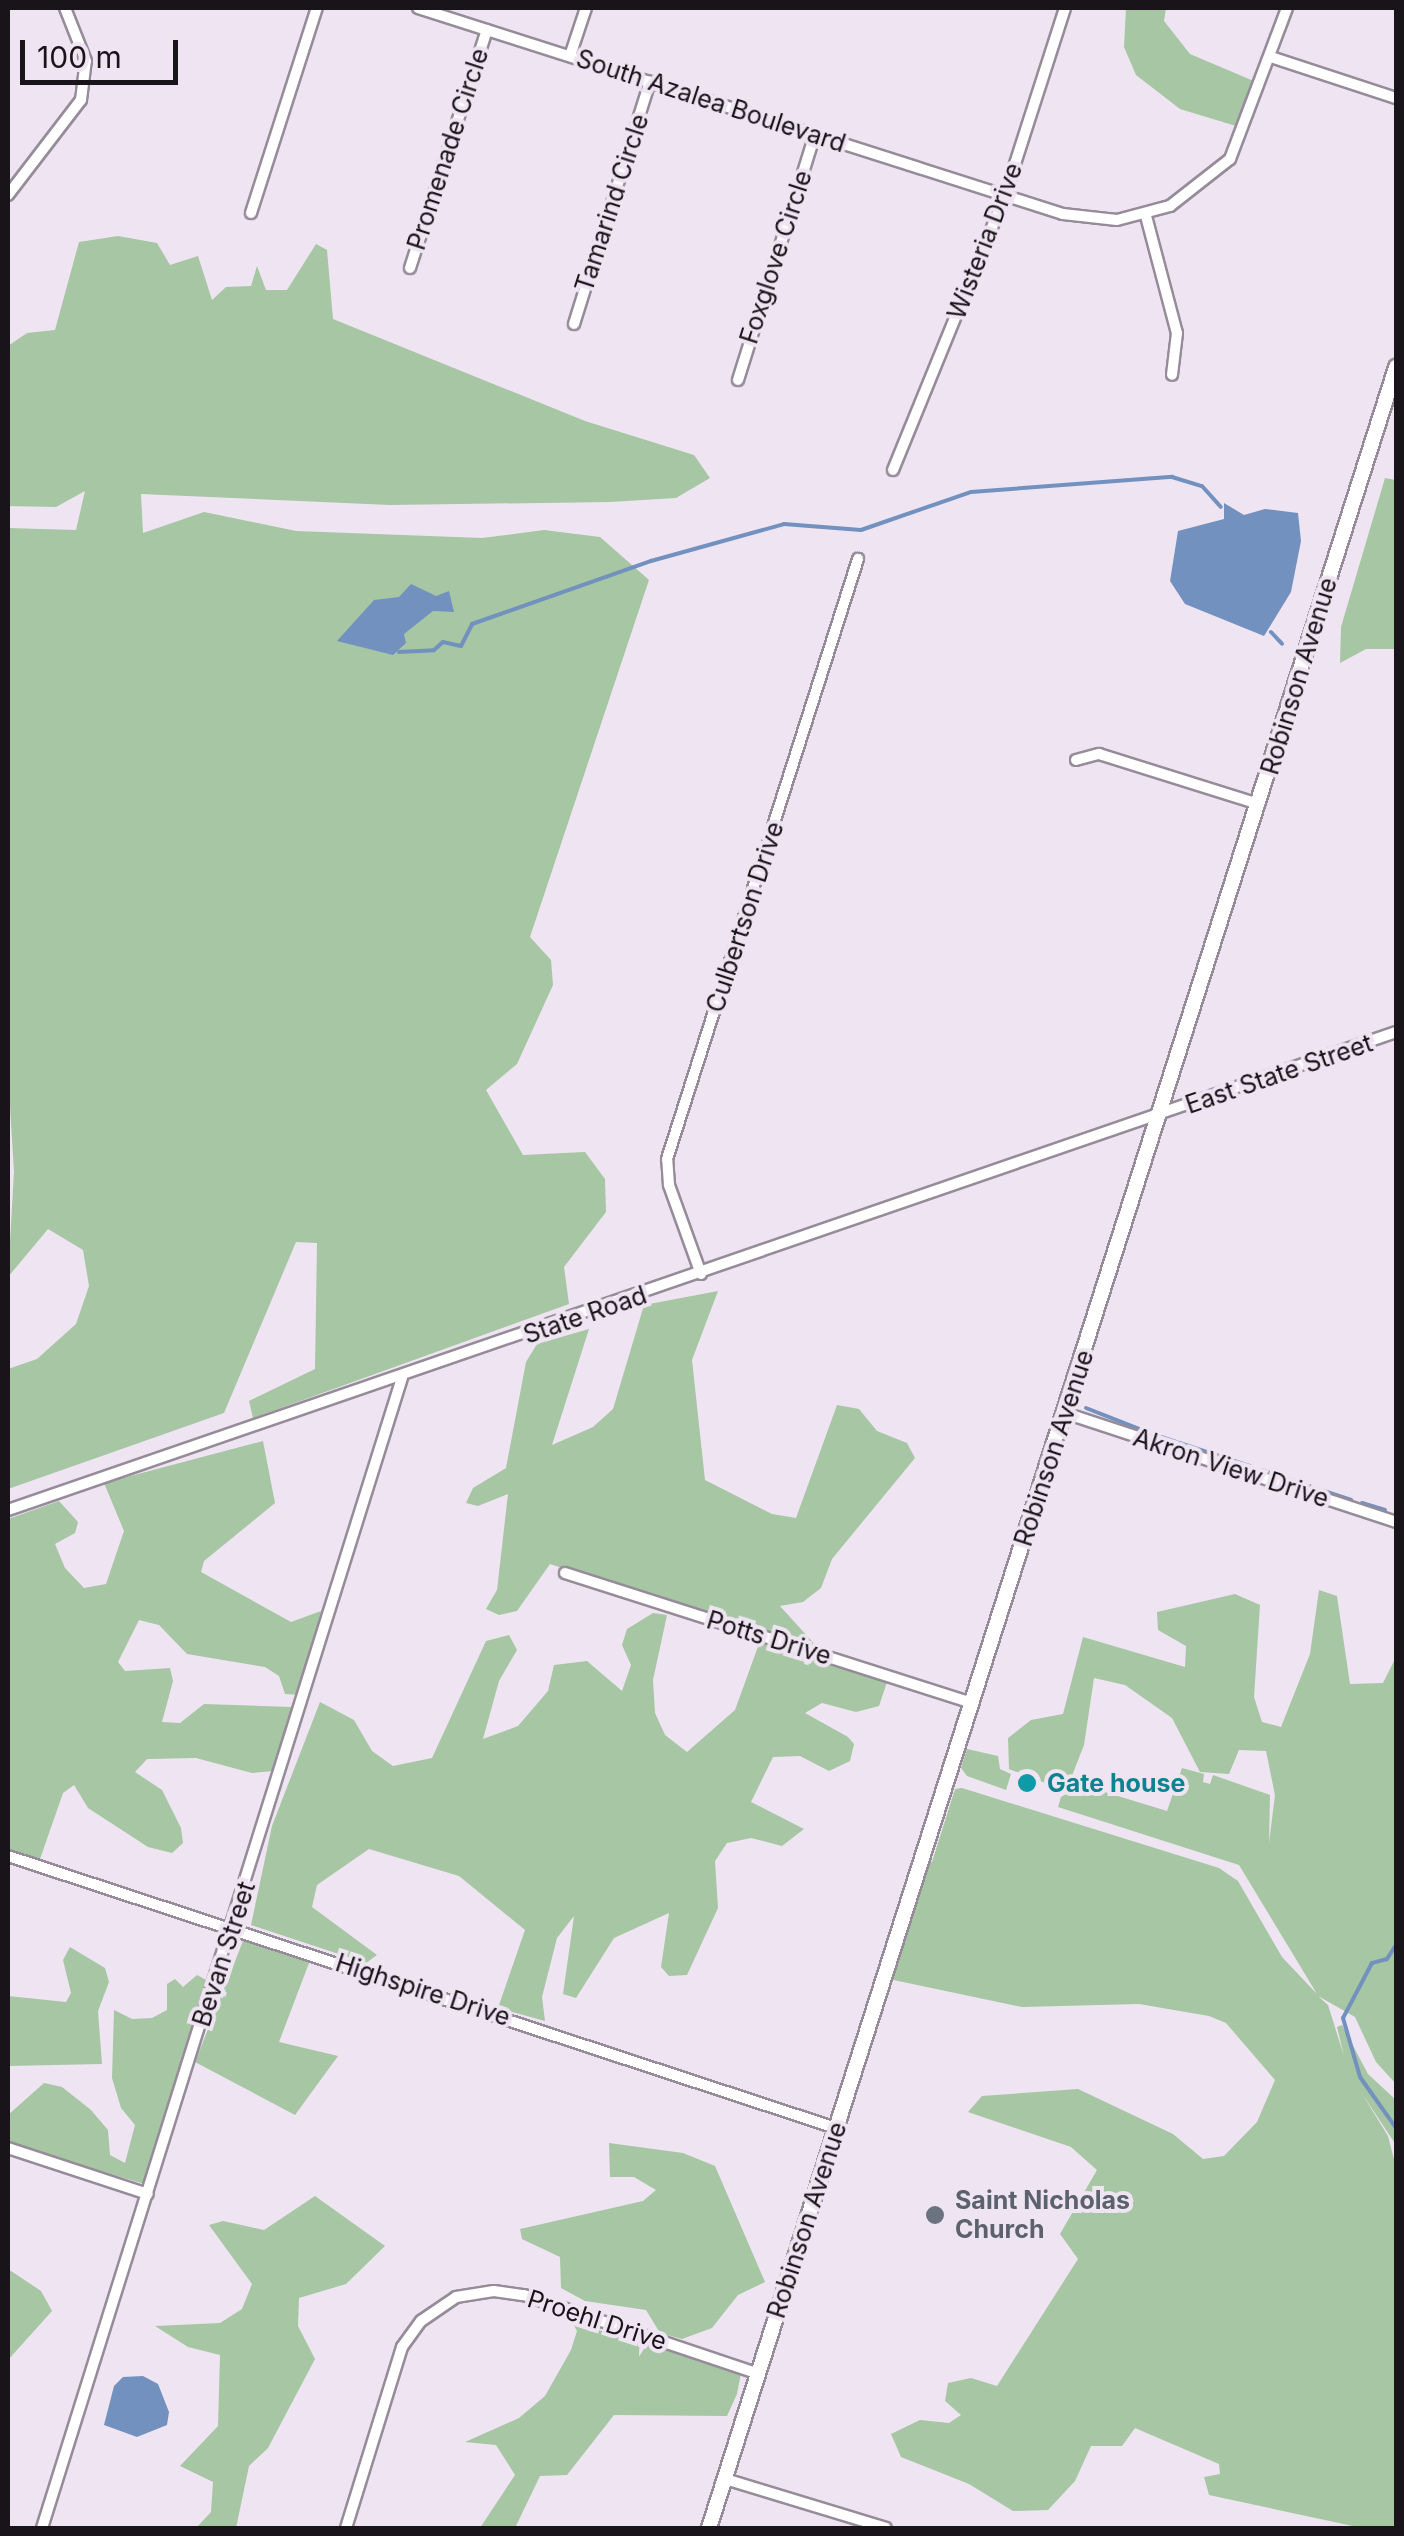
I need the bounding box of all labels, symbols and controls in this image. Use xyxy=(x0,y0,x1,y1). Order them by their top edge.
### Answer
scale bar xyxy=(25,20,182,82)
text: 100 m xyxy=(37,39,122,75)
street label: South Azalea Boulevard xyxy=(573,43,849,159)
street label: Promenade Circle xyxy=(401,44,495,254)
street label: Tamarind Circle xyxy=(569,110,655,296)
street label: Wisteria Drive xyxy=(941,158,1029,324)
street label: Foxglove Circle xyxy=(734,167,818,347)
street label: Robinson Avenue xyxy=(1255,574,1343,778)
street label: Culbertson Drive xyxy=(700,818,790,1016)
street label: East State Street xyxy=(1181,1028,1377,1120)
street label: State Road xyxy=(519,1280,651,1350)
street label: Robinson Avenue xyxy=(1008,1346,1100,1550)
street label: Akron View Drive xyxy=(1129,1422,1333,1514)
street label: Potts Drive xyxy=(703,1605,835,1671)
place label: Gate house xyxy=(1047,1768,1185,1798)
marker: Gate house xyxy=(1016,1772,1038,1794)
street label: Bevan Street xyxy=(186,1878,262,2030)
street label: Highspire Drive xyxy=(332,1948,514,2032)
street label: Robinson Avenue xyxy=(761,2118,853,2322)
place label: Saint Nicholas Church xyxy=(955,2186,1130,2245)
marker: Saint Nicholas Church xyxy=(924,2204,946,2226)
street label: Proehl Drive xyxy=(524,2283,670,2357)

